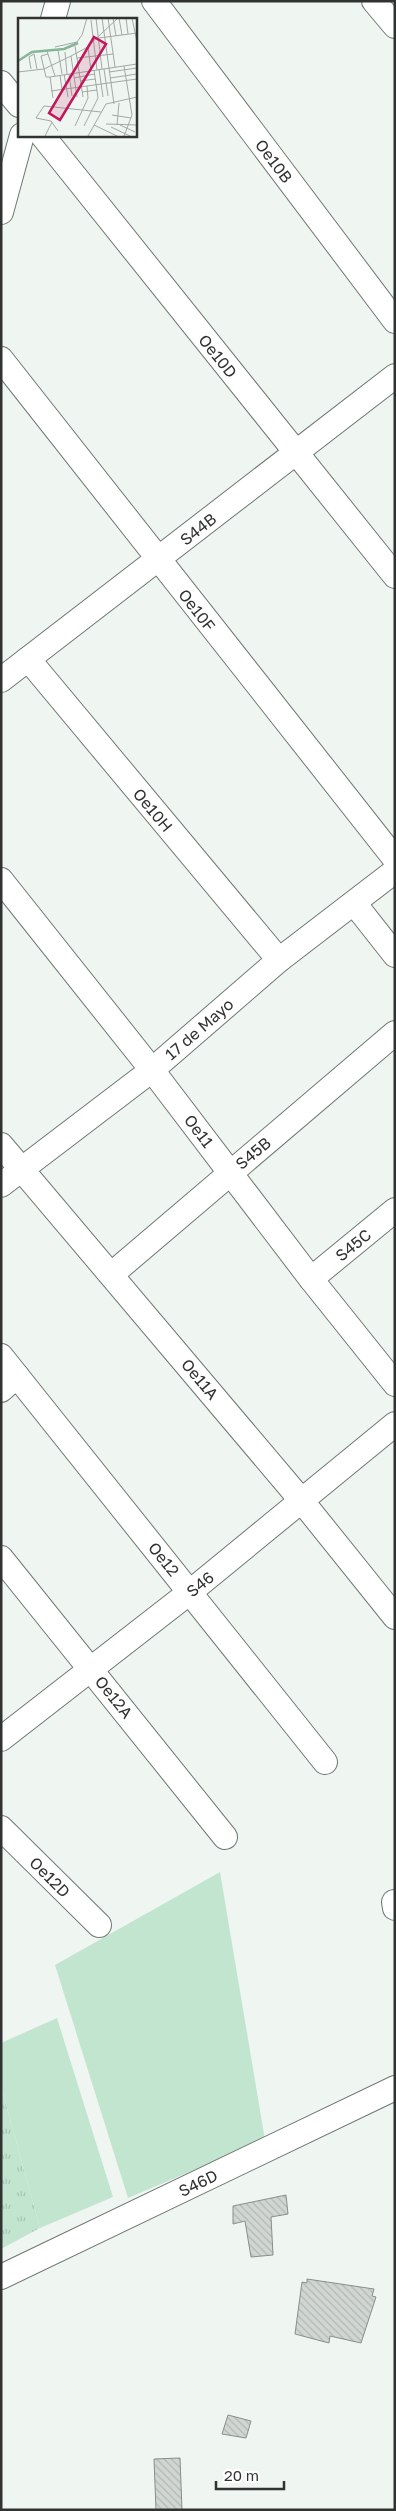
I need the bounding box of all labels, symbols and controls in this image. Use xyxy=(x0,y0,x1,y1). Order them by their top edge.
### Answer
inset map xyxy=(18,18,136,136)
street label: Oe10B xyxy=(251,135,297,187)
street label: Oe10D xyxy=(194,330,242,382)
street label: S44B xyxy=(176,509,220,549)
street label: Oe10F xyxy=(174,585,220,635)
street label: Oe10H xyxy=(129,784,177,836)
street label: 17 de Mayo xyxy=(161,994,237,1064)
street label: Oe11 xyxy=(180,1110,218,1152)
street label: S45B xyxy=(231,1132,275,1174)
street label: S45C xyxy=(331,1225,375,1265)
street label: Oe11A xyxy=(177,1354,223,1404)
street label: Oe12 xyxy=(144,1538,184,1580)
street label: S46 xyxy=(182,1567,218,1601)
street label: Oe12A xyxy=(91,1672,137,1723)
street label: Oe12D xyxy=(25,1852,75,1902)
street label: S46D xyxy=(175,2165,221,2201)
scale bar xyxy=(216,2458,284,2490)
text: 20 m xyxy=(224,2466,259,2484)

